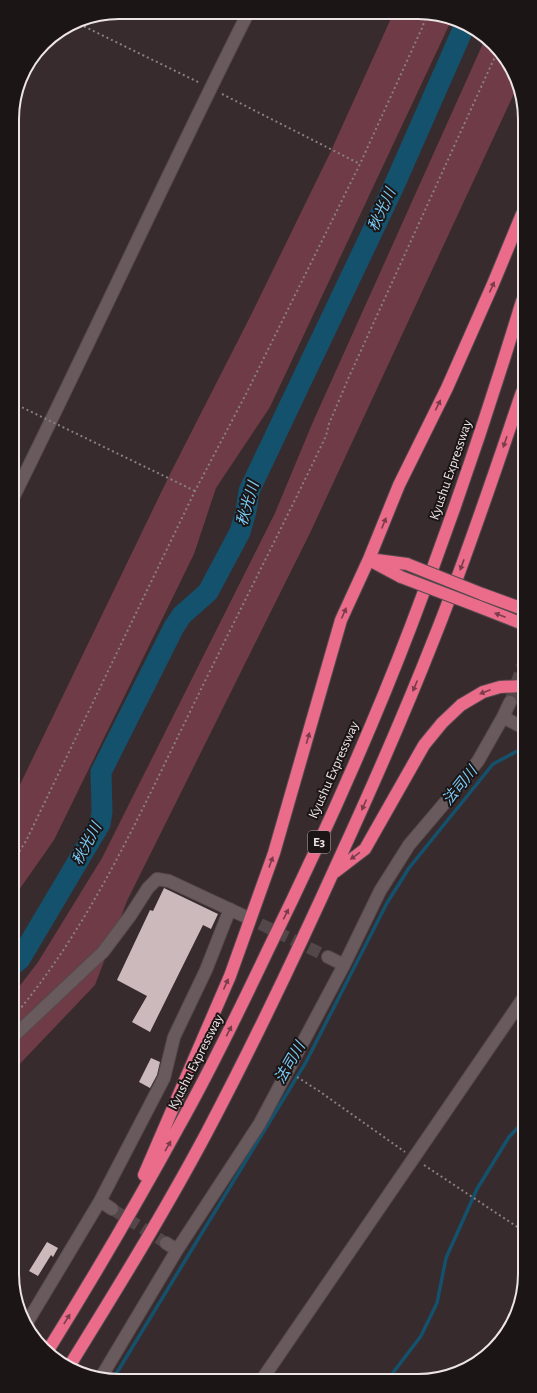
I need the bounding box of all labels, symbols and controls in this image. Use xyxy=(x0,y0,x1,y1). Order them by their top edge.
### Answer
water label: 秋光川 xyxy=(365,184,399,234)
one-way arrow xyxy=(489,281,495,292)
one-way arrow xyxy=(435,399,441,411)
street label: Kyushu Expressway xyxy=(427,418,475,522)
one-way arrow xyxy=(502,437,508,449)
water label: 秋光川 xyxy=(234,478,262,528)
one-way arrow xyxy=(380,517,387,529)
one-way arrow xyxy=(459,559,465,571)
one-way arrow xyxy=(342,607,348,619)
one-way arrow xyxy=(494,612,506,618)
one-way arrow xyxy=(411,680,417,692)
one-way arrow xyxy=(479,689,491,695)
street label: Kyushu Expressway xyxy=(306,719,362,821)
one-way arrow xyxy=(305,731,311,744)
water label: 法司川 xyxy=(439,762,481,808)
one-way arrow xyxy=(361,800,367,811)
water label: 秋光川 xyxy=(69,818,105,867)
road number: E3 xyxy=(308,831,330,853)
one-way arrow xyxy=(350,852,361,860)
one-way arrow xyxy=(268,856,274,868)
one-way arrow xyxy=(283,908,289,920)
one-way arrow xyxy=(223,979,229,990)
street label: Kyushu Expressway xyxy=(166,1012,226,1112)
one-way arrow xyxy=(225,1025,232,1037)
water label: 法司川 xyxy=(271,1038,309,1086)
one-way arrow xyxy=(165,1140,172,1152)
one-way arrow xyxy=(63,1314,71,1324)

